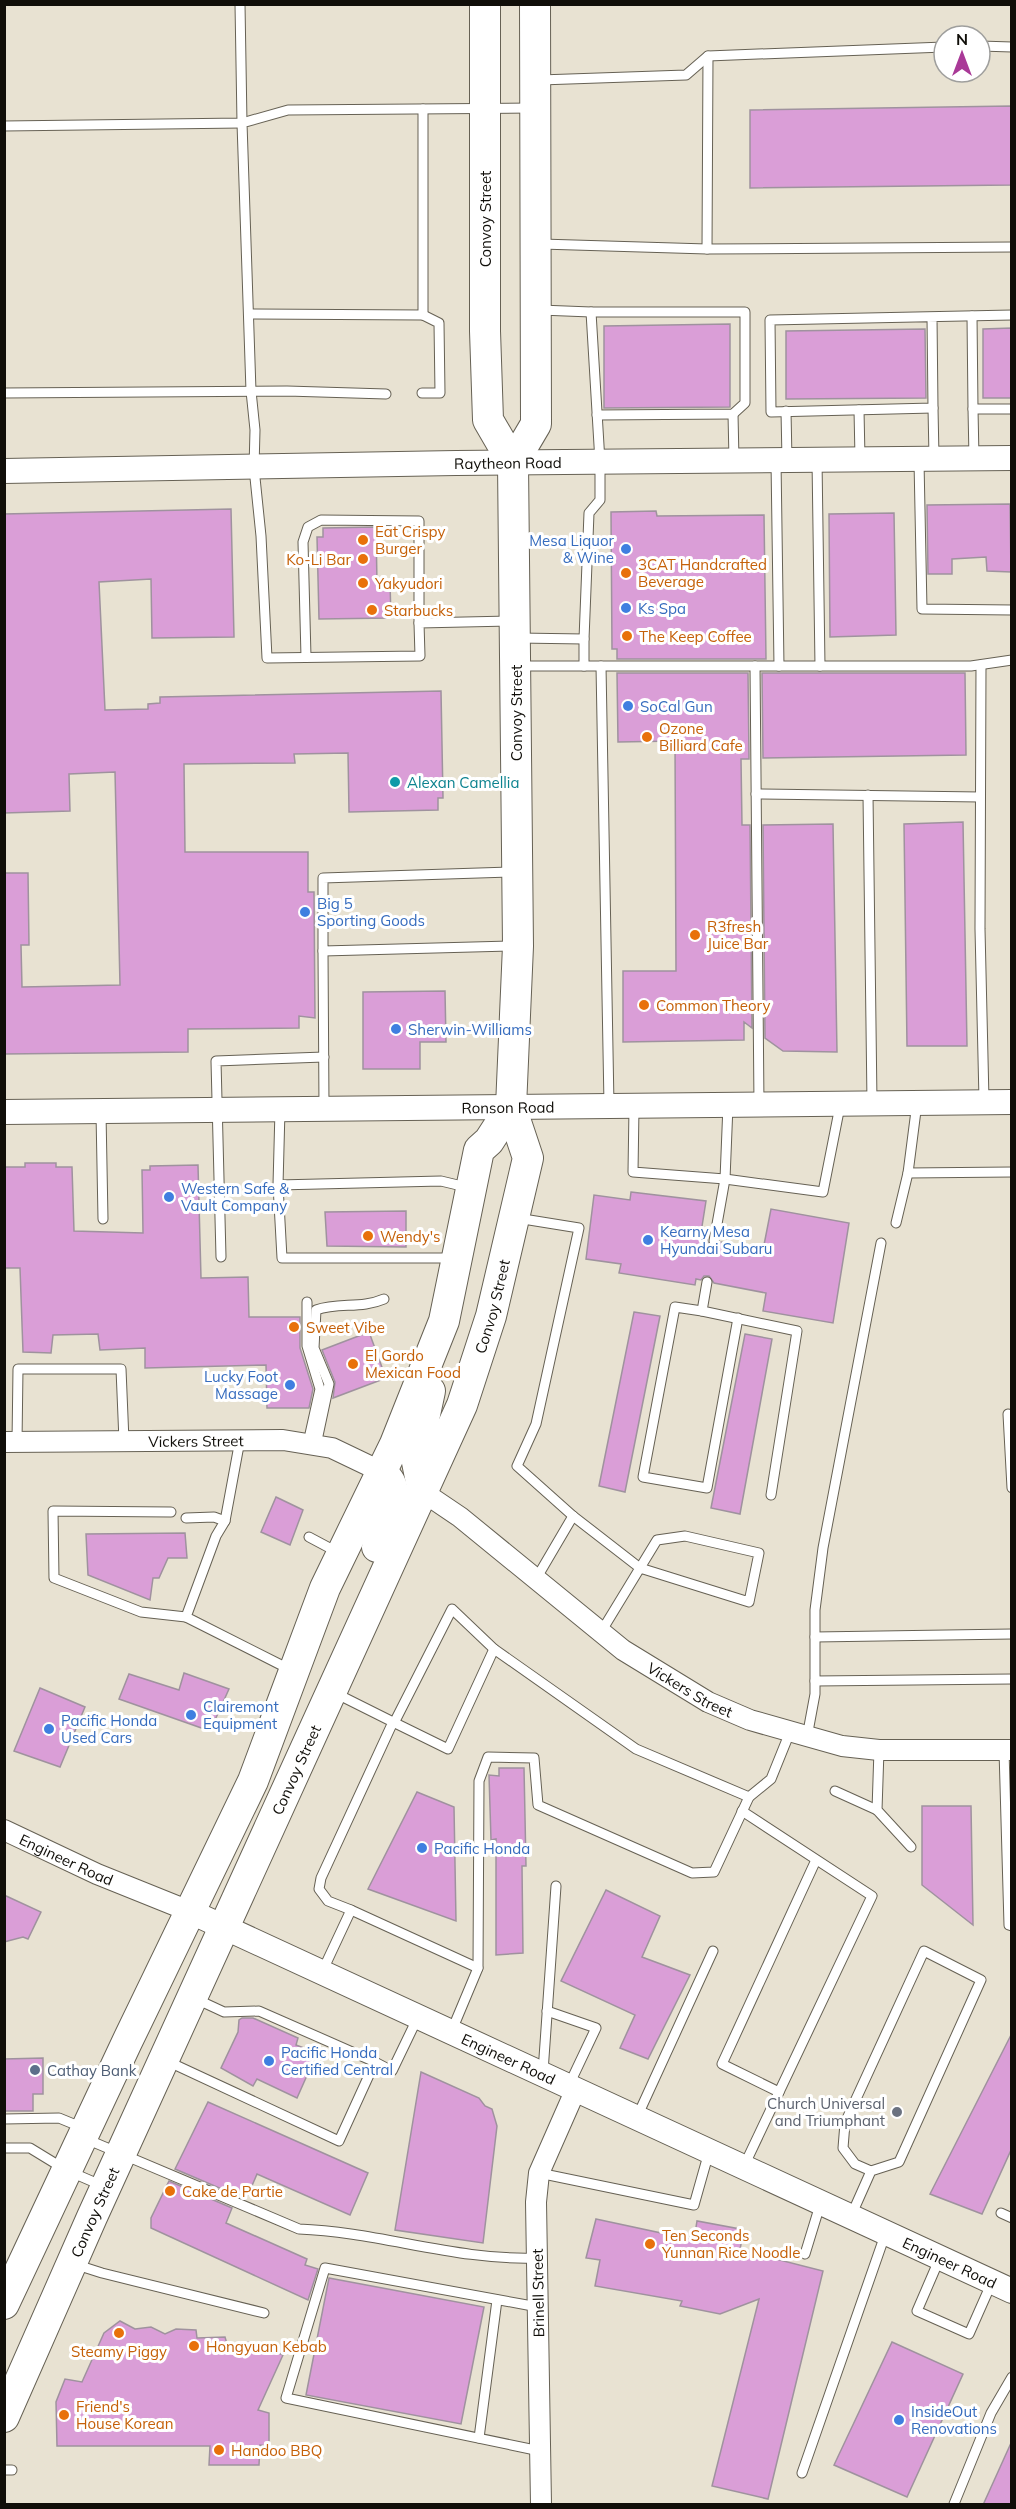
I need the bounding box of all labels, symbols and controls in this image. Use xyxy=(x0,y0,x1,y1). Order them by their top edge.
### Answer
north arrow xyxy=(932,24,992,84)
text: N xyxy=(956,29,968,49)
street label: Convoy Street xyxy=(476,171,495,267)
street label: Raytheon Road xyxy=(454,453,562,473)
place label: Eat Crispy Burger xyxy=(375,522,445,558)
place label: Mesa Liquor & Wine xyxy=(529,531,615,567)
marker: Eat Crispy Burger xyxy=(356,533,370,547)
marker: Mesa Liquor & Wine xyxy=(619,542,633,556)
place label: Ko-Li Bar xyxy=(286,550,352,569)
marker: Ko-Li Bar xyxy=(356,552,370,566)
place label: 3CAT Handcrafted Beverage xyxy=(638,555,767,591)
marker: 3CAT Handcrafted Beverage xyxy=(619,566,633,580)
place label: Yakyudori xyxy=(374,574,443,593)
marker: Yakyudori xyxy=(356,576,370,590)
place label: Ks Spa xyxy=(638,599,686,618)
place label: Starbucks xyxy=(384,601,453,620)
marker: Ks Spa xyxy=(619,601,633,615)
marker: Starbucks xyxy=(365,603,379,617)
place label: The Keep Coffee xyxy=(639,627,752,646)
marker: The Keep Coffee xyxy=(620,629,634,643)
street label: Convoy Street xyxy=(507,665,526,761)
place label: SoCal Gun xyxy=(640,697,713,716)
marker: SoCal Gun xyxy=(621,699,635,713)
place label: Ozone Billiard Cafe xyxy=(659,719,743,755)
marker: Ozone Billiard Cafe xyxy=(640,730,654,744)
place label: Alexan Camellia xyxy=(407,773,519,792)
marker: Alexan Camellia xyxy=(388,775,402,789)
place label: Big 5 Sporting Goods xyxy=(317,894,425,930)
marker: Big 5 Sporting Goods xyxy=(298,905,312,919)
place label: R3fresh Juice Bar xyxy=(707,917,769,953)
marker: R3fresh Juice Bar xyxy=(688,928,702,942)
place label: Common Theory xyxy=(656,996,770,1015)
marker: Common Theory xyxy=(637,998,651,1012)
place label: Sherwin-Williams xyxy=(408,1020,532,1039)
marker: Sherwin-Williams xyxy=(389,1022,403,1036)
street label: Ronson Road xyxy=(461,1097,555,1117)
place label: Western Safe & Vault Company xyxy=(181,1179,290,1215)
marker: Western Safe & Vault Company xyxy=(162,1190,176,1204)
place label: Kearny Mesa Hyundai Subaru xyxy=(660,1222,773,1258)
place label: Wendy's xyxy=(380,1227,440,1246)
marker: Wendy's xyxy=(361,1229,375,1243)
marker: Kearny Mesa Hyundai Subaru xyxy=(641,1233,655,1247)
street label: Convoy Street xyxy=(470,1257,513,1356)
place label: Sweet Vibe xyxy=(306,1318,385,1337)
marker: Sweet Vibe xyxy=(287,1320,301,1334)
place label: El Gordo Mexican Food xyxy=(365,1346,461,1382)
marker: El Gordo Mexican Food xyxy=(346,1357,360,1371)
place label: Lucky Foot Massage xyxy=(204,1367,278,1403)
marker: Lucky Foot Massage xyxy=(283,1378,297,1392)
street label: Vickers Street xyxy=(148,1431,244,1450)
street label: Vickers Street xyxy=(644,1658,736,1721)
place label: Clairemont Equipment xyxy=(203,1697,279,1733)
marker: Clairemont Equipment xyxy=(184,1708,198,1722)
place label: Pacific Honda Used Cars xyxy=(61,1711,157,1747)
marker: Pacific Honda Used Cars xyxy=(42,1722,56,1736)
street label: Convoy Street xyxy=(267,1722,325,1818)
street label: Engineer Road xyxy=(16,1829,116,1889)
place label: Pacific Honda xyxy=(434,1839,530,1858)
marker: Pacific Honda xyxy=(415,1841,429,1855)
street label: Engineer Road xyxy=(458,2029,559,2088)
place label: Pacific Honda Certified Central xyxy=(281,2043,393,2079)
marker: Pacific Honda Certified Central xyxy=(262,2054,276,2068)
place label: Cathay Bank xyxy=(47,2061,137,2080)
marker: Cathay Bank xyxy=(28,2063,42,2077)
place label: Church Universal and Triumphant xyxy=(767,2094,885,2130)
marker: Church Universal and Triumphant xyxy=(890,2105,904,2119)
street label: Convoy Street xyxy=(66,2164,123,2260)
place label: Cake de Partie xyxy=(182,2182,283,2201)
marker: Cake de Partie xyxy=(163,2184,177,2198)
place label: Ten Seconds Yunnan Rice Noodle xyxy=(661,2226,800,2262)
street label: Engineer Road xyxy=(900,2232,1000,2292)
marker: Ten Seconds Yunnan Rice Noodle xyxy=(643,2237,657,2251)
street label: Brinell Street xyxy=(528,2248,548,2338)
marker: Steamy Piggy xyxy=(112,2326,126,2340)
place label: Hongyuan Kebab xyxy=(206,2337,327,2356)
marker: Hongyuan Kebab xyxy=(187,2339,201,2353)
place label: Steamy Piggy xyxy=(71,2342,167,2361)
place label: Friend's House Korean xyxy=(76,2397,173,2433)
place label: InsideOut Renovations xyxy=(911,2402,997,2438)
marker: Friend's House Korean xyxy=(57,2408,71,2422)
marker: InsideOut Renovations xyxy=(892,2413,906,2427)
place label: Handoo BBQ xyxy=(231,2441,322,2460)
marker: Handoo BBQ xyxy=(212,2443,226,2457)

